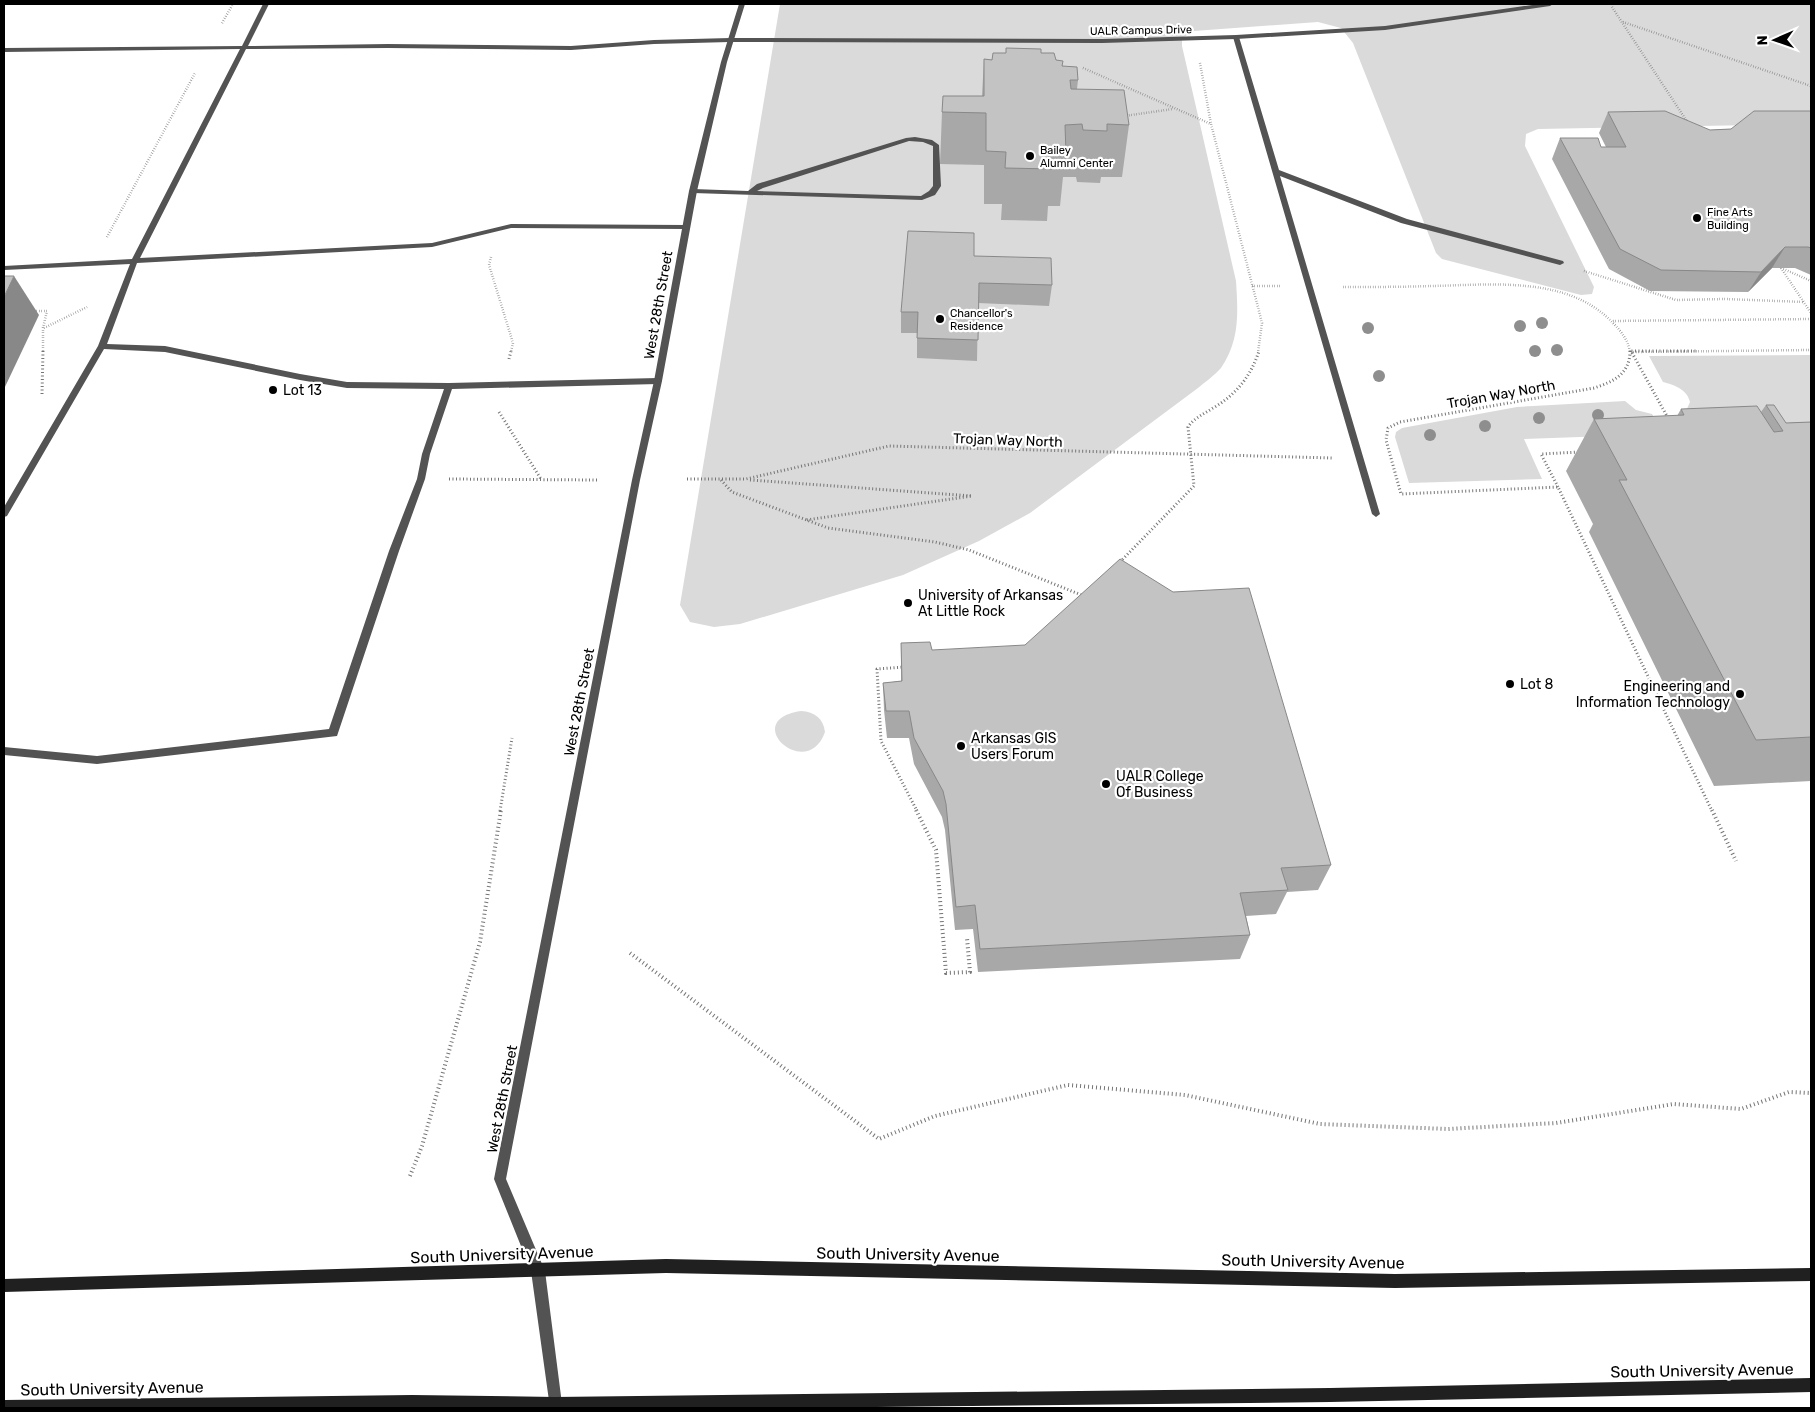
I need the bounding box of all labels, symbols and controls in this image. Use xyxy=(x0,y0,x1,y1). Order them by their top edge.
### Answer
north arrow xyxy=(1750,15,1800,65)
street label: UALR Campus Drive xyxy=(1090,23,1192,38)
text: N xyxy=(1754,35,1771,46)
place label: Bailey Alumni Center xyxy=(1040,144,1114,170)
marker: Bailey Alumni Center xyxy=(1024,150,1036,162)
place label: Fine Arts Building xyxy=(1707,206,1753,232)
marker: Fine Arts Building xyxy=(1691,212,1703,224)
street label: West 28th Street xyxy=(641,249,676,361)
place label: Chancellor's Residence xyxy=(950,307,1013,333)
marker: Chancellor's Residence xyxy=(934,313,946,325)
street label: Trojan Way North xyxy=(1446,377,1556,412)
place label: Lot 13 xyxy=(283,382,322,399)
marker: Lot 13 xyxy=(267,384,279,396)
street label: Trojan Way North xyxy=(953,430,1063,451)
place label: University of Arkansas At Little Rock xyxy=(918,587,1063,620)
marker: University of Arkansas At Little Rock xyxy=(902,597,914,609)
street label: West 28th Street xyxy=(561,646,598,758)
place label: Lot 8 xyxy=(1520,676,1554,693)
marker: Lot 8 xyxy=(1504,678,1516,690)
place label: Engineering and Information Technology xyxy=(1576,678,1730,711)
marker: Engineering and Information Technology xyxy=(1734,688,1746,700)
place label: Arkansas GIS Users Forum xyxy=(971,730,1057,763)
marker: Arkansas GIS Users Forum xyxy=(955,740,967,752)
place label: UALR College Of Business xyxy=(1116,768,1204,801)
marker: UALR College Of Business xyxy=(1100,778,1112,790)
street label: West 28th Street xyxy=(484,1043,521,1155)
street label: South University Avenue xyxy=(410,1242,594,1267)
street label: South University Avenue xyxy=(816,1243,1000,1266)
street label: South University Avenue xyxy=(1221,1250,1405,1273)
street label: South University Avenue xyxy=(1610,1359,1794,1382)
street label: South University Avenue xyxy=(20,1377,204,1400)

